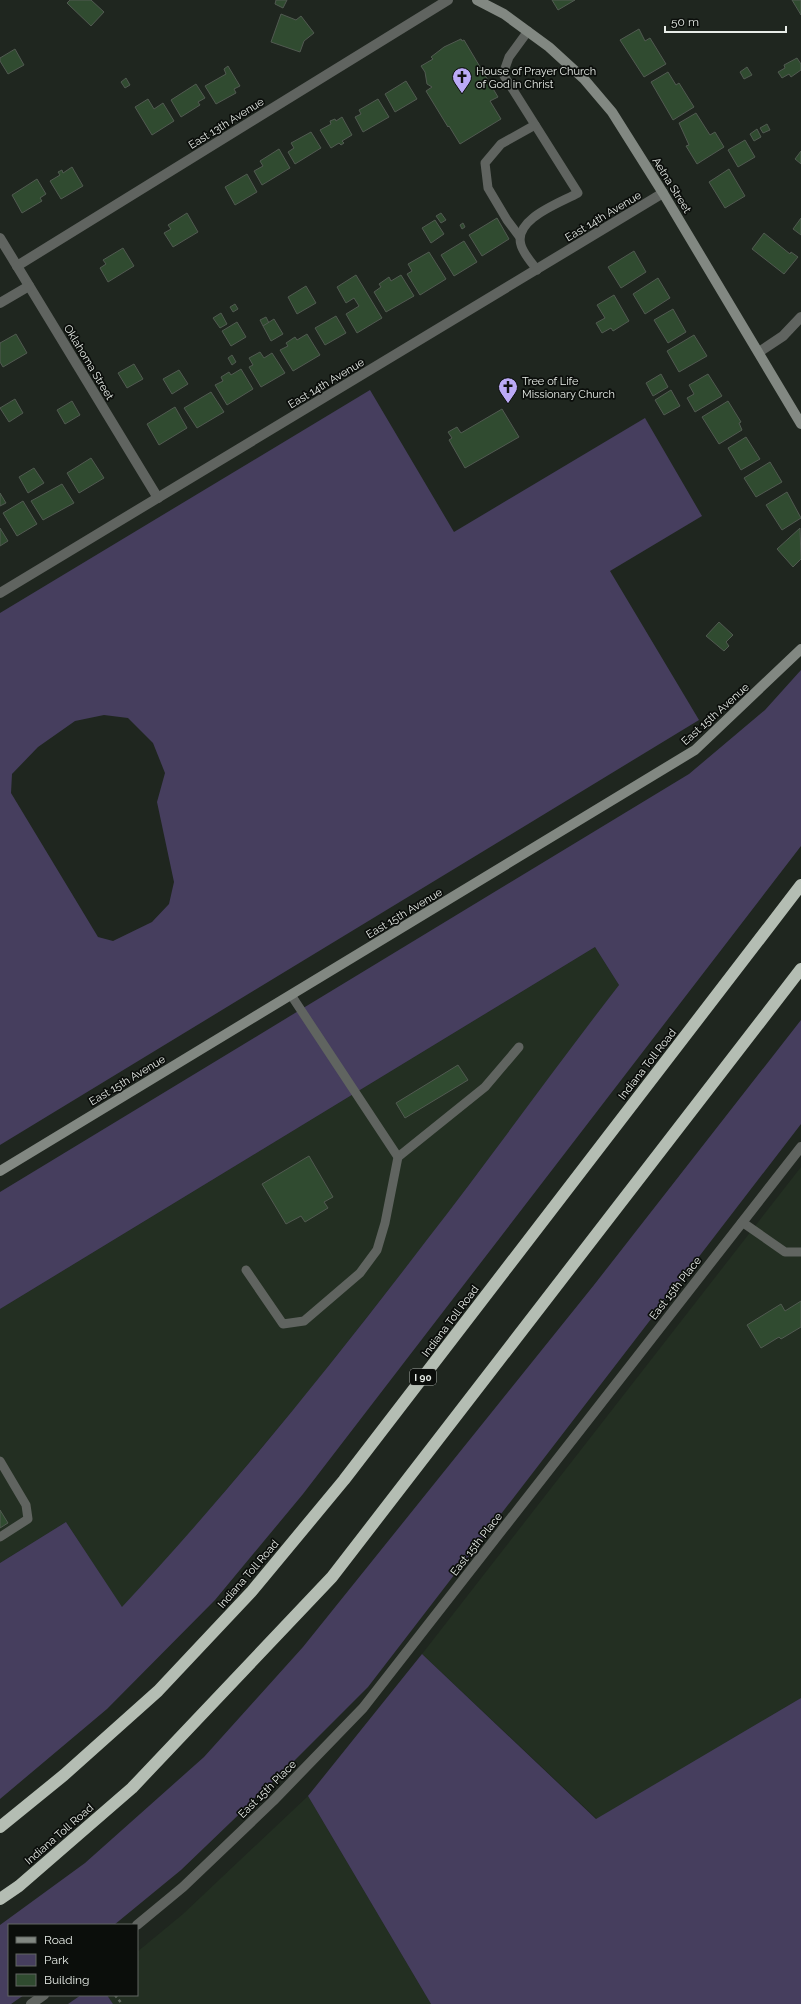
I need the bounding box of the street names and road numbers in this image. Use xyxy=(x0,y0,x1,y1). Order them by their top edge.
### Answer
street label: East 13th Avenue xyxy=(186,95,267,152)
street label: Aetna Street xyxy=(649,155,694,216)
street label: East 14th Avenue xyxy=(563,188,644,244)
street label: Oklahoma Street xyxy=(61,322,116,402)
street label: East 14th Avenue xyxy=(286,355,367,411)
street label: East 15th Avenue xyxy=(679,680,752,748)
street label: East 15th Avenue xyxy=(364,885,445,941)
street label: Indiana Toll Road xyxy=(616,1026,679,1102)
street label: East 15th Avenue xyxy=(87,1052,168,1108)
street label: East 15th Place xyxy=(647,1254,704,1322)
street label: Indiana Toll Road xyxy=(419,1283,482,1360)
road number: I 90 xyxy=(410,1369,436,1385)
street label: East 15th Place xyxy=(448,1510,505,1578)
street label: Indiana Toll Road xyxy=(215,1537,282,1611)
street label: East 15th Place xyxy=(236,1757,299,1821)
street label: Indiana Toll Road xyxy=(23,1801,96,1868)

